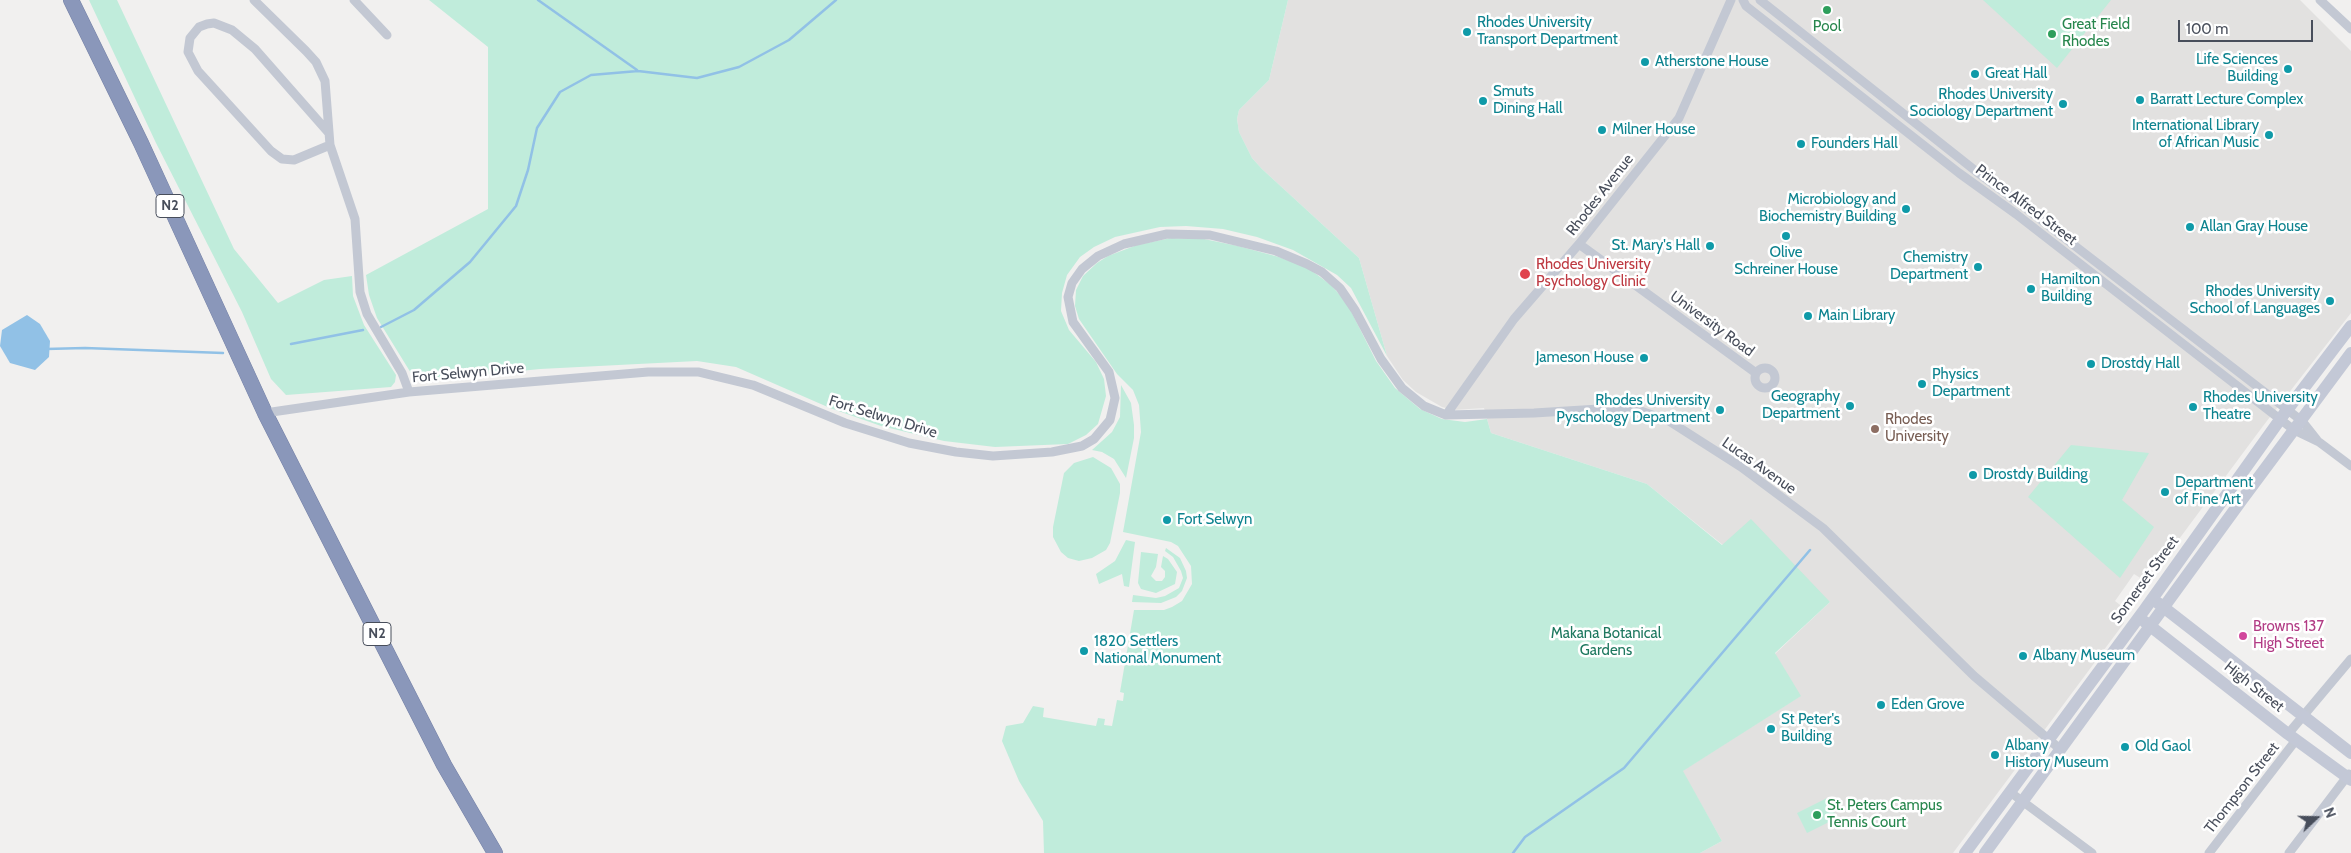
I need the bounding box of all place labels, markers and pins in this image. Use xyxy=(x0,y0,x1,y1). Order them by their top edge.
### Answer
marker: Pool xyxy=(1821,4,1833,16)
place label: Rhodes University Transport Department xyxy=(1477,14,1618,49)
place label: Great Field Rhodes xyxy=(2062,16,2130,51)
place label: Pool xyxy=(1813,18,1841,36)
marker: Rhodes University Transport Department xyxy=(1461,26,1473,38)
marker: Great Field Rhodes xyxy=(2046,28,2058,40)
place label: Life Sciences Building xyxy=(2196,51,2278,86)
place label: Atherstone House xyxy=(1655,53,1769,71)
marker: Atherstone House xyxy=(1639,56,1651,68)
marker: Life Sciences Building xyxy=(2282,63,2294,75)
place label: Great Hall xyxy=(1985,65,2047,83)
marker: Great Hall xyxy=(1969,68,1981,80)
place label: Smuts Dining Hall xyxy=(1493,83,1562,118)
place label: Rhodes University Sociology Department xyxy=(1910,86,2053,121)
place label: Barratt Lecture Complex xyxy=(2150,91,2303,109)
marker: Barratt Lecture Complex xyxy=(2134,94,2146,106)
marker: Smuts Dining Hall xyxy=(1477,95,1489,107)
marker: Rhodes University Sociology Department xyxy=(2057,98,2069,110)
place label: International Library of African Music xyxy=(2132,117,2259,152)
place label: Milner House xyxy=(1612,121,1695,139)
marker: Milner House xyxy=(1596,124,1608,136)
marker: International Library of African Music xyxy=(2263,129,2275,141)
place label: Founders Hall xyxy=(1811,135,1898,153)
marker: Founders Hall xyxy=(1795,138,1807,150)
place label: Microbiology and Biochemistry Building xyxy=(1759,191,1896,226)
marker: Microbiology and Biochemistry Building xyxy=(1900,203,1912,215)
place label: Allan Gray House xyxy=(2200,218,2308,236)
marker: Allan Gray House xyxy=(2184,221,2196,233)
marker: Olive Schreiner House xyxy=(1780,230,1792,242)
place label: St. Mary's Hall xyxy=(1612,237,1700,255)
marker: St. Mary's Hall xyxy=(1704,240,1716,252)
place label: Olive Schreiner House xyxy=(1734,244,1838,279)
place label: Chemistry Department xyxy=(1890,249,1968,284)
place label: Rhodes University Psychology Clinic xyxy=(1536,256,1651,291)
marker: Chemistry Department xyxy=(1972,261,1984,273)
marker: Rhodes University Psychology Clinic xyxy=(1518,267,1532,281)
place label: Hamilton Building xyxy=(2041,271,2100,306)
marker: Hamilton Building xyxy=(2025,283,2037,295)
place label: Rhodes University School of Languages xyxy=(2189,283,2320,318)
marker: Rhodes University School of Languages xyxy=(2324,295,2336,307)
place label: Main Library xyxy=(1818,307,1895,325)
marker: Main Library xyxy=(1802,310,1814,322)
place label: Jameson House xyxy=(1536,349,1634,367)
marker: Jameson House xyxy=(1638,352,1650,364)
place label: Drostdy Hall xyxy=(2101,355,2180,373)
marker: Drostdy Hall xyxy=(2085,358,2097,370)
place label: Physics Department xyxy=(1932,366,2010,401)
marker: Physics Department xyxy=(1916,378,1928,390)
place label: Geography Department xyxy=(1762,388,1840,423)
place label: Rhodes University Theatre xyxy=(2203,389,2318,424)
place label: Rhodes University Pyschology Department xyxy=(1556,392,1710,427)
marker: Geography Department xyxy=(1844,400,1856,412)
marker: Rhodes University Theatre xyxy=(2187,401,2199,413)
marker: Rhodes University Pyschology Department xyxy=(1714,404,1726,416)
place label: Rhodes University xyxy=(1885,411,1949,446)
marker: Rhodes University xyxy=(1869,423,1881,435)
place label: Drostdy Building xyxy=(1983,466,2088,484)
marker: Drostdy Building xyxy=(1967,469,1979,481)
place label: Department of Fine Art xyxy=(2175,474,2253,509)
marker: Department of Fine Art xyxy=(2159,486,2171,498)
place label: Fort Selwyn xyxy=(1177,511,1252,529)
marker: Fort Selwyn xyxy=(1161,514,1173,526)
place label: Browns 137 High Street xyxy=(2253,618,2324,653)
marker: Browns 137 High Street xyxy=(2237,630,2249,642)
place label: 1820 Settlers National Monument xyxy=(1094,633,1221,668)
marker: 1820 Settlers National Monument xyxy=(1078,645,1090,657)
place label: Albany Museum xyxy=(2033,647,2135,665)
marker: Albany Museum xyxy=(2017,650,2029,662)
place label: Eden Grove xyxy=(1891,696,1964,714)
marker: Eden Grove xyxy=(1875,699,1887,711)
place label: St Peter's Building xyxy=(1781,711,1840,746)
marker: St Peter's Building xyxy=(1765,723,1777,735)
place label: Albany History Museum xyxy=(2005,737,2109,772)
place label: Old Gaol xyxy=(2135,738,2191,756)
marker: Old Gaol xyxy=(2119,741,2131,753)
marker: Albany History Museum xyxy=(1989,749,2001,761)
place label: St. Peters Campus Tennis Court xyxy=(1827,797,1942,832)
marker: St. Peters Campus Tennis Court xyxy=(1811,809,1823,821)

